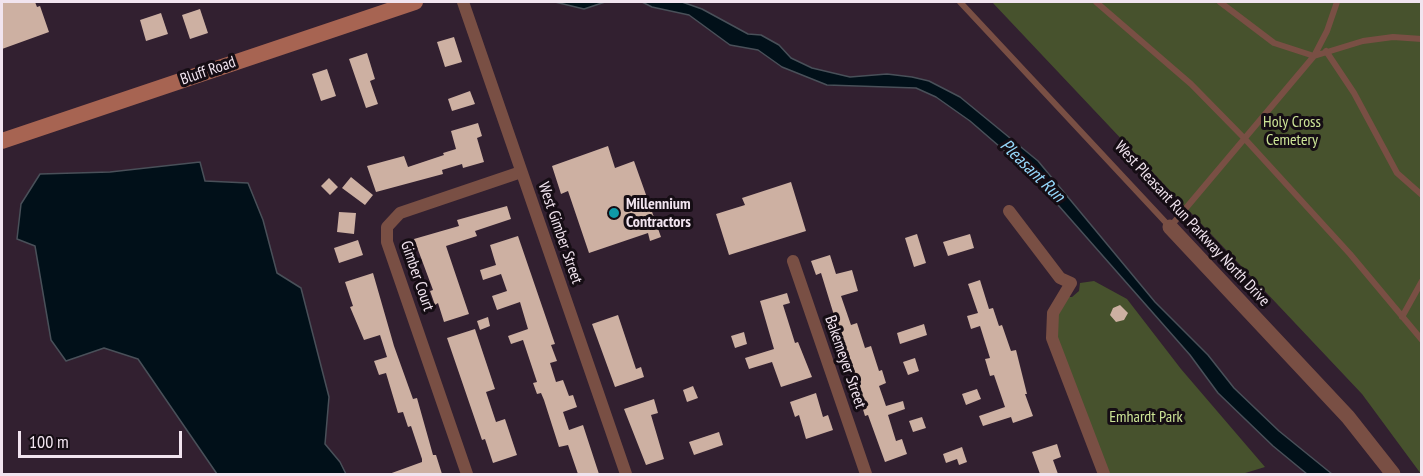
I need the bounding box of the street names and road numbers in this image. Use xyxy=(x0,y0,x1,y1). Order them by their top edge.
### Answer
street label: Bluff Road xyxy=(178,53,238,89)
street label: West Pleasant Run Parkway North Drive xyxy=(1110,137,1274,311)
street label: West Gimber Street xyxy=(534,180,586,286)
street label: Gimber Court xyxy=(396,238,438,314)
street label: Bakemeyer Street xyxy=(820,313,870,411)

